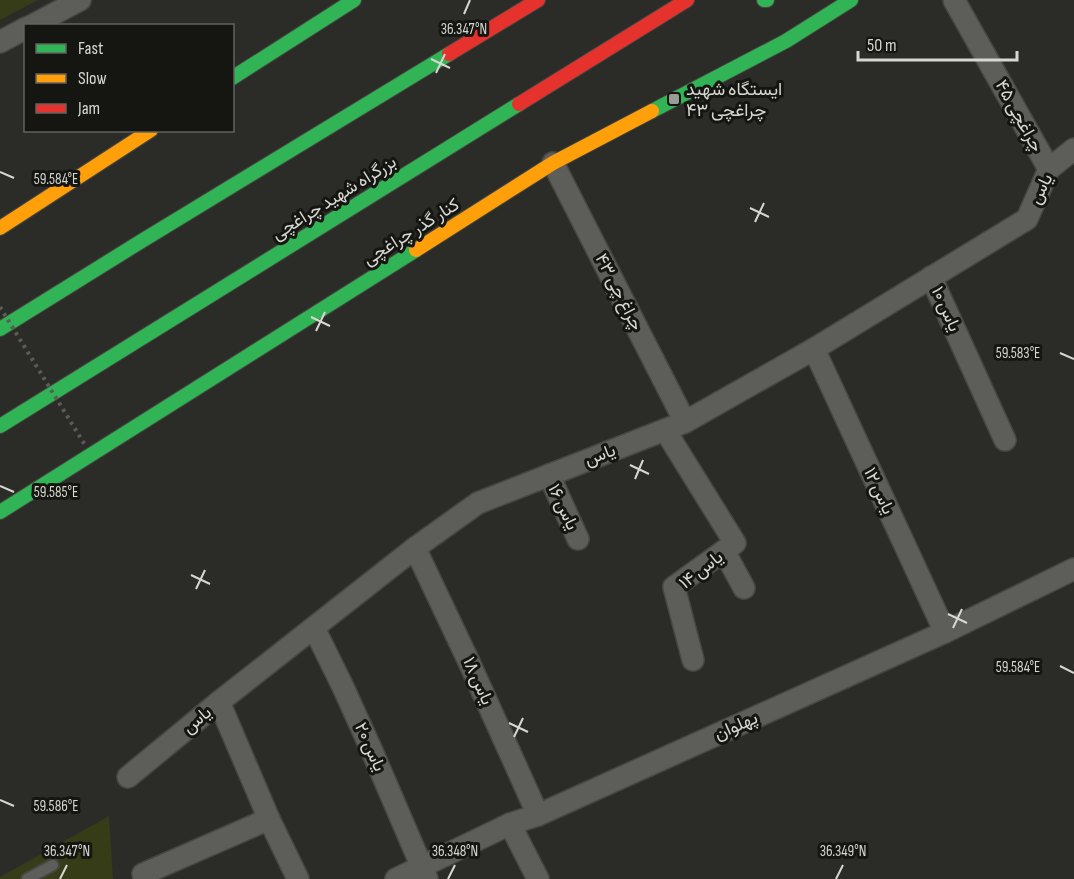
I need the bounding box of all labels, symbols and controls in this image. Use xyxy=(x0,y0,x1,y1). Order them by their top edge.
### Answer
text: 36.347°N xyxy=(441,20,487,39)
legend xyxy=(24,24,234,132)
scale bar xyxy=(858,24,1017,62)
text: 50 m xyxy=(867,35,897,56)
text: Fast xyxy=(78,38,104,59)
text: Slow xyxy=(78,68,107,89)
street label: چراغچی ۴۵ xyxy=(990,76,1047,156)
place label: ایستگاه شهید چراغچی ۴۳ xyxy=(686,79,782,122)
marker: ایستگاه شهید چراغچی ۴۳ xyxy=(667,92,681,106)
text: Jam xyxy=(77,98,100,119)
street label: بزرگراه شهید چراغچی xyxy=(268,151,401,246)
text: 59.584°E xyxy=(34,170,78,189)
street label: یاس xyxy=(1025,170,1057,208)
street label: کنار گذر چراغچی xyxy=(359,194,464,271)
street label: چراغ چی ۴۳ xyxy=(590,250,647,335)
street label: یاس ۱۰ xyxy=(927,283,965,335)
text: 59.583°E xyxy=(996,344,1040,363)
street label: یاس xyxy=(581,440,619,470)
street label: یاس ۱۲ xyxy=(859,464,899,518)
street label: یاس ۱۶ xyxy=(543,481,583,533)
text: 59.585°E xyxy=(34,483,78,502)
street label: یاس ۱۴ xyxy=(675,546,727,594)
street label: یاس ۱۸ xyxy=(458,654,498,708)
text: 59.584°E xyxy=(996,658,1040,677)
street label: یاس xyxy=(178,702,216,738)
street label: پهلوان xyxy=(711,707,762,746)
street label: یاس ۲۰ xyxy=(350,719,390,775)
text: 59.586°E xyxy=(34,797,78,816)
text: 36.347°N xyxy=(44,842,90,861)
text: 36.348°N xyxy=(432,842,478,861)
text: 36.349°N xyxy=(820,842,866,861)

